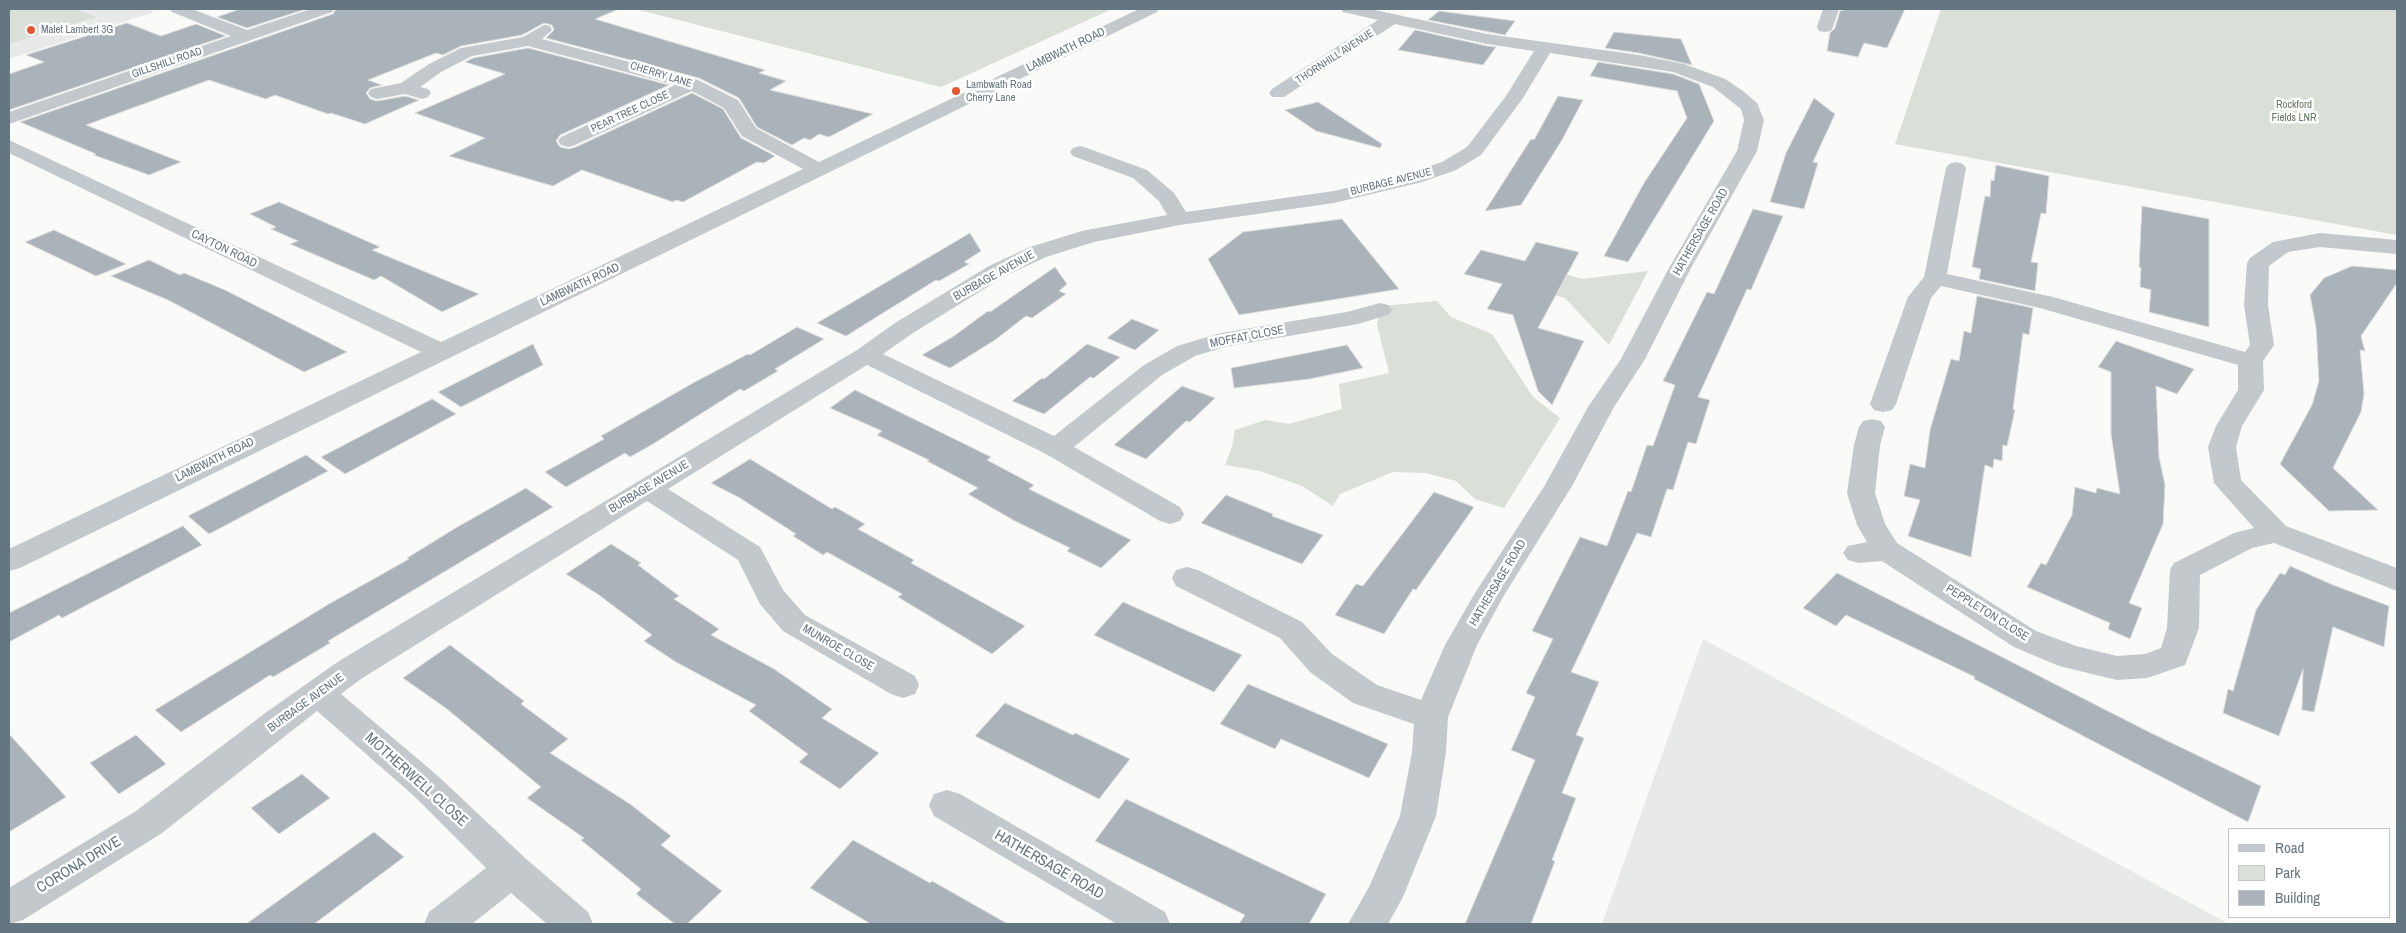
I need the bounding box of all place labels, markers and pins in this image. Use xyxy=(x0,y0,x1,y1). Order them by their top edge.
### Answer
place label: Malet Lambert 3G xyxy=(41,23,113,37)
marker: Malet Lambert 3G xyxy=(25,24,37,36)
place label: Lambwath Road Cherry Lane xyxy=(966,78,1032,104)
marker: Lambwath Road Cherry Lane xyxy=(950,85,962,97)

